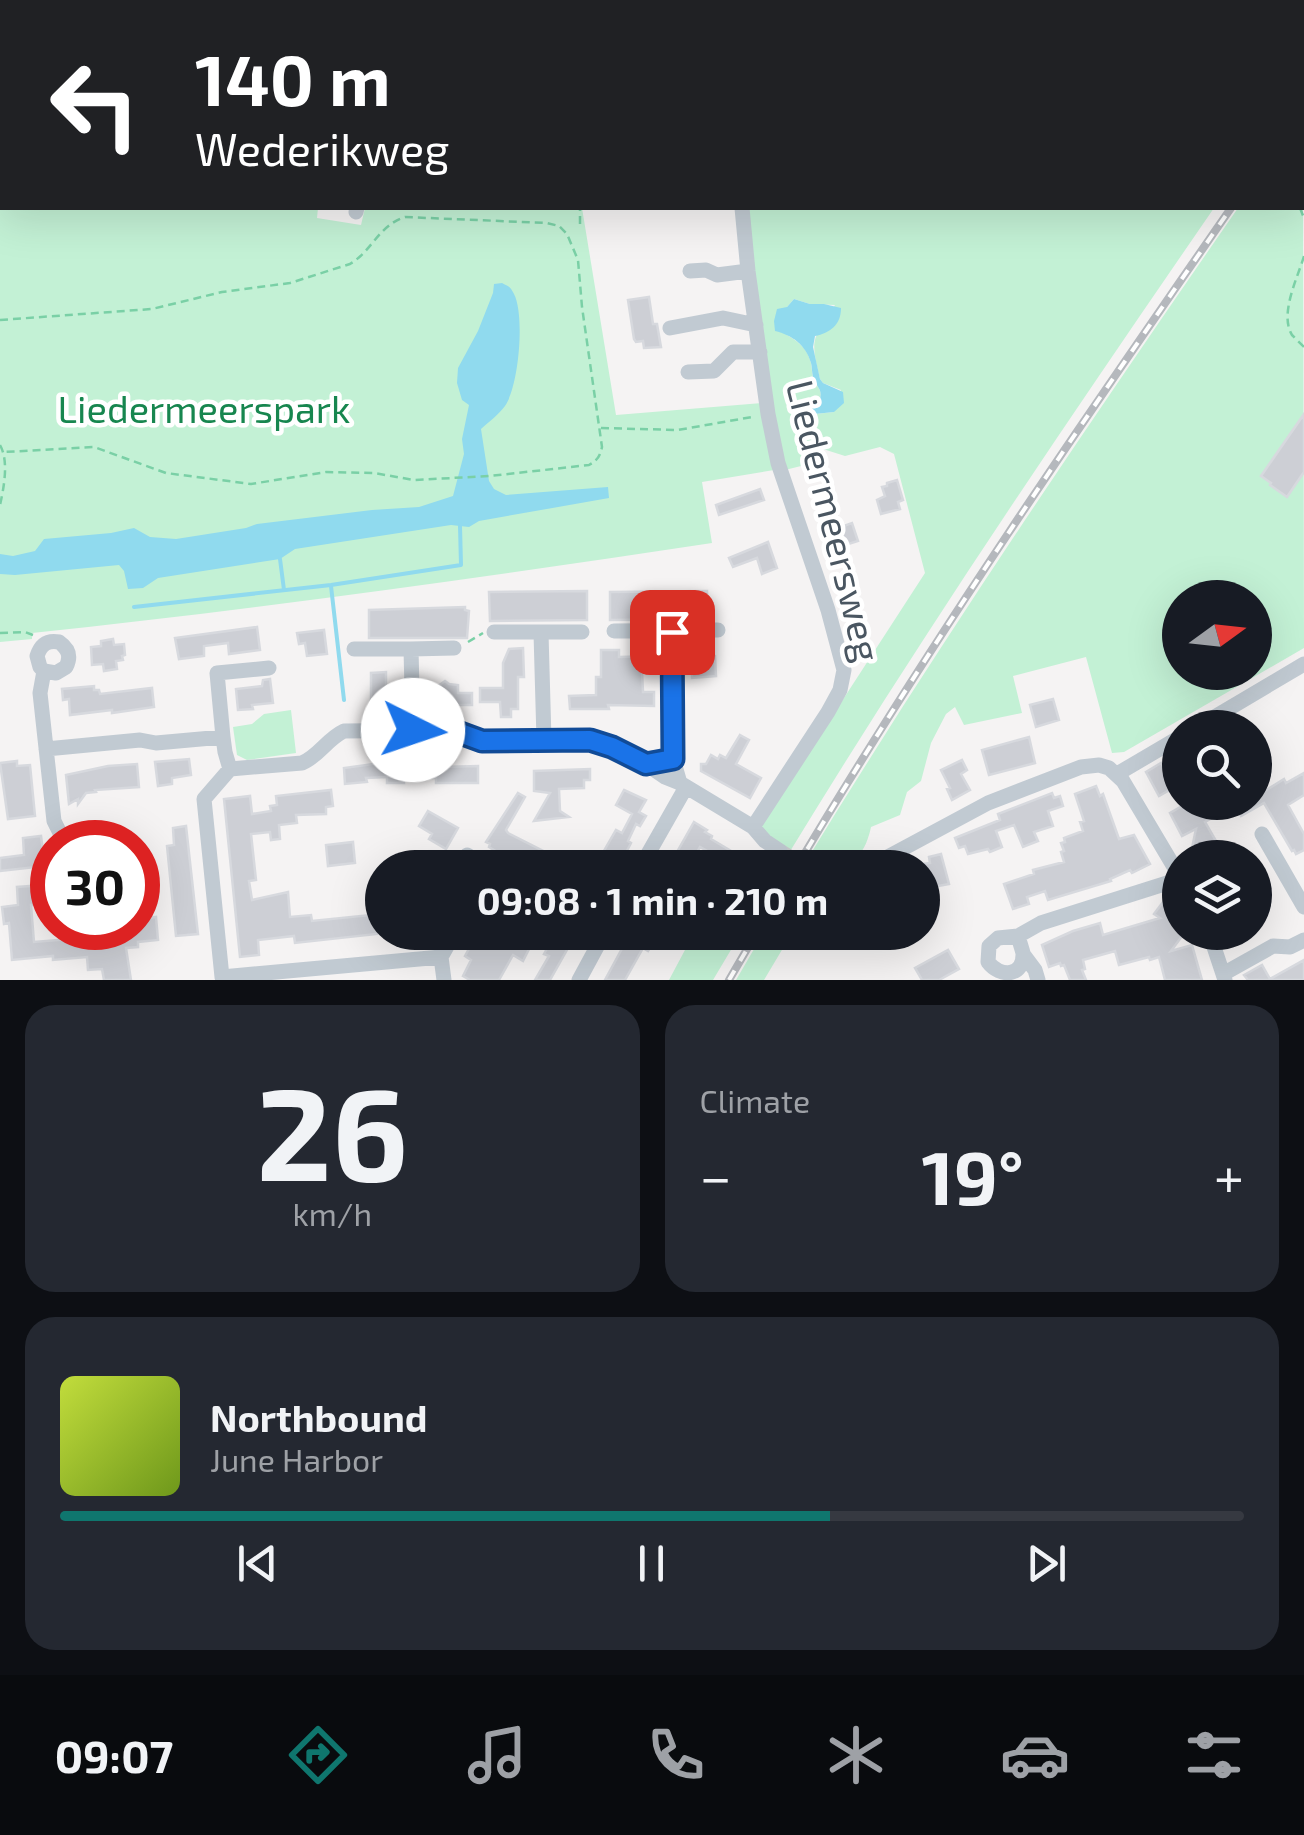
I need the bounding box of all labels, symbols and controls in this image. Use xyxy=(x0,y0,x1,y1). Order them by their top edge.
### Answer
text: 140 m xyxy=(195,36,391,120)
icon: left xyxy=(30,40,160,170)
text: Wederikweg xyxy=(195,121,449,175)
street label: Liedermeersweg xyxy=(778,375,892,666)
park label: Liedermeerspark xyxy=(58,385,350,431)
north arrow xyxy=(1162,580,1272,690)
map controls xyxy=(1162,580,1272,950)
pin xyxy=(630,590,715,675)
icon: arrive xyxy=(645,605,700,660)
position arrow xyxy=(361,678,465,782)
button: search xyxy=(1162,710,1272,820)
speed limit sign: 30 xyxy=(30,820,160,950)
button: layers xyxy=(1162,840,1272,950)
text: 09:08 · 1 min · 210 m xyxy=(477,877,828,923)
text: 26 xyxy=(256,1051,408,1207)
text: Climate xyxy=(700,1081,810,1119)
text: 19° xyxy=(921,1130,1024,1220)
text: − xyxy=(700,1142,732,1208)
text: + xyxy=(1214,1142,1244,1208)
text: km/h xyxy=(293,1194,372,1232)
text: Northbound xyxy=(210,1394,428,1440)
text: June Harbor xyxy=(210,1440,383,1478)
icon: previous xyxy=(230,1536,285,1591)
icon: pause xyxy=(624,1536,679,1591)
icon: next xyxy=(1019,1536,1074,1591)
icon: directions xyxy=(283,1720,353,1790)
icon: music xyxy=(462,1720,532,1790)
icon: phone xyxy=(641,1720,711,1790)
icon: climate xyxy=(821,1720,891,1790)
icon: car xyxy=(1000,1720,1070,1790)
icon: filters xyxy=(1179,1720,1249,1790)
text: 09:07 xyxy=(55,1728,173,1782)

